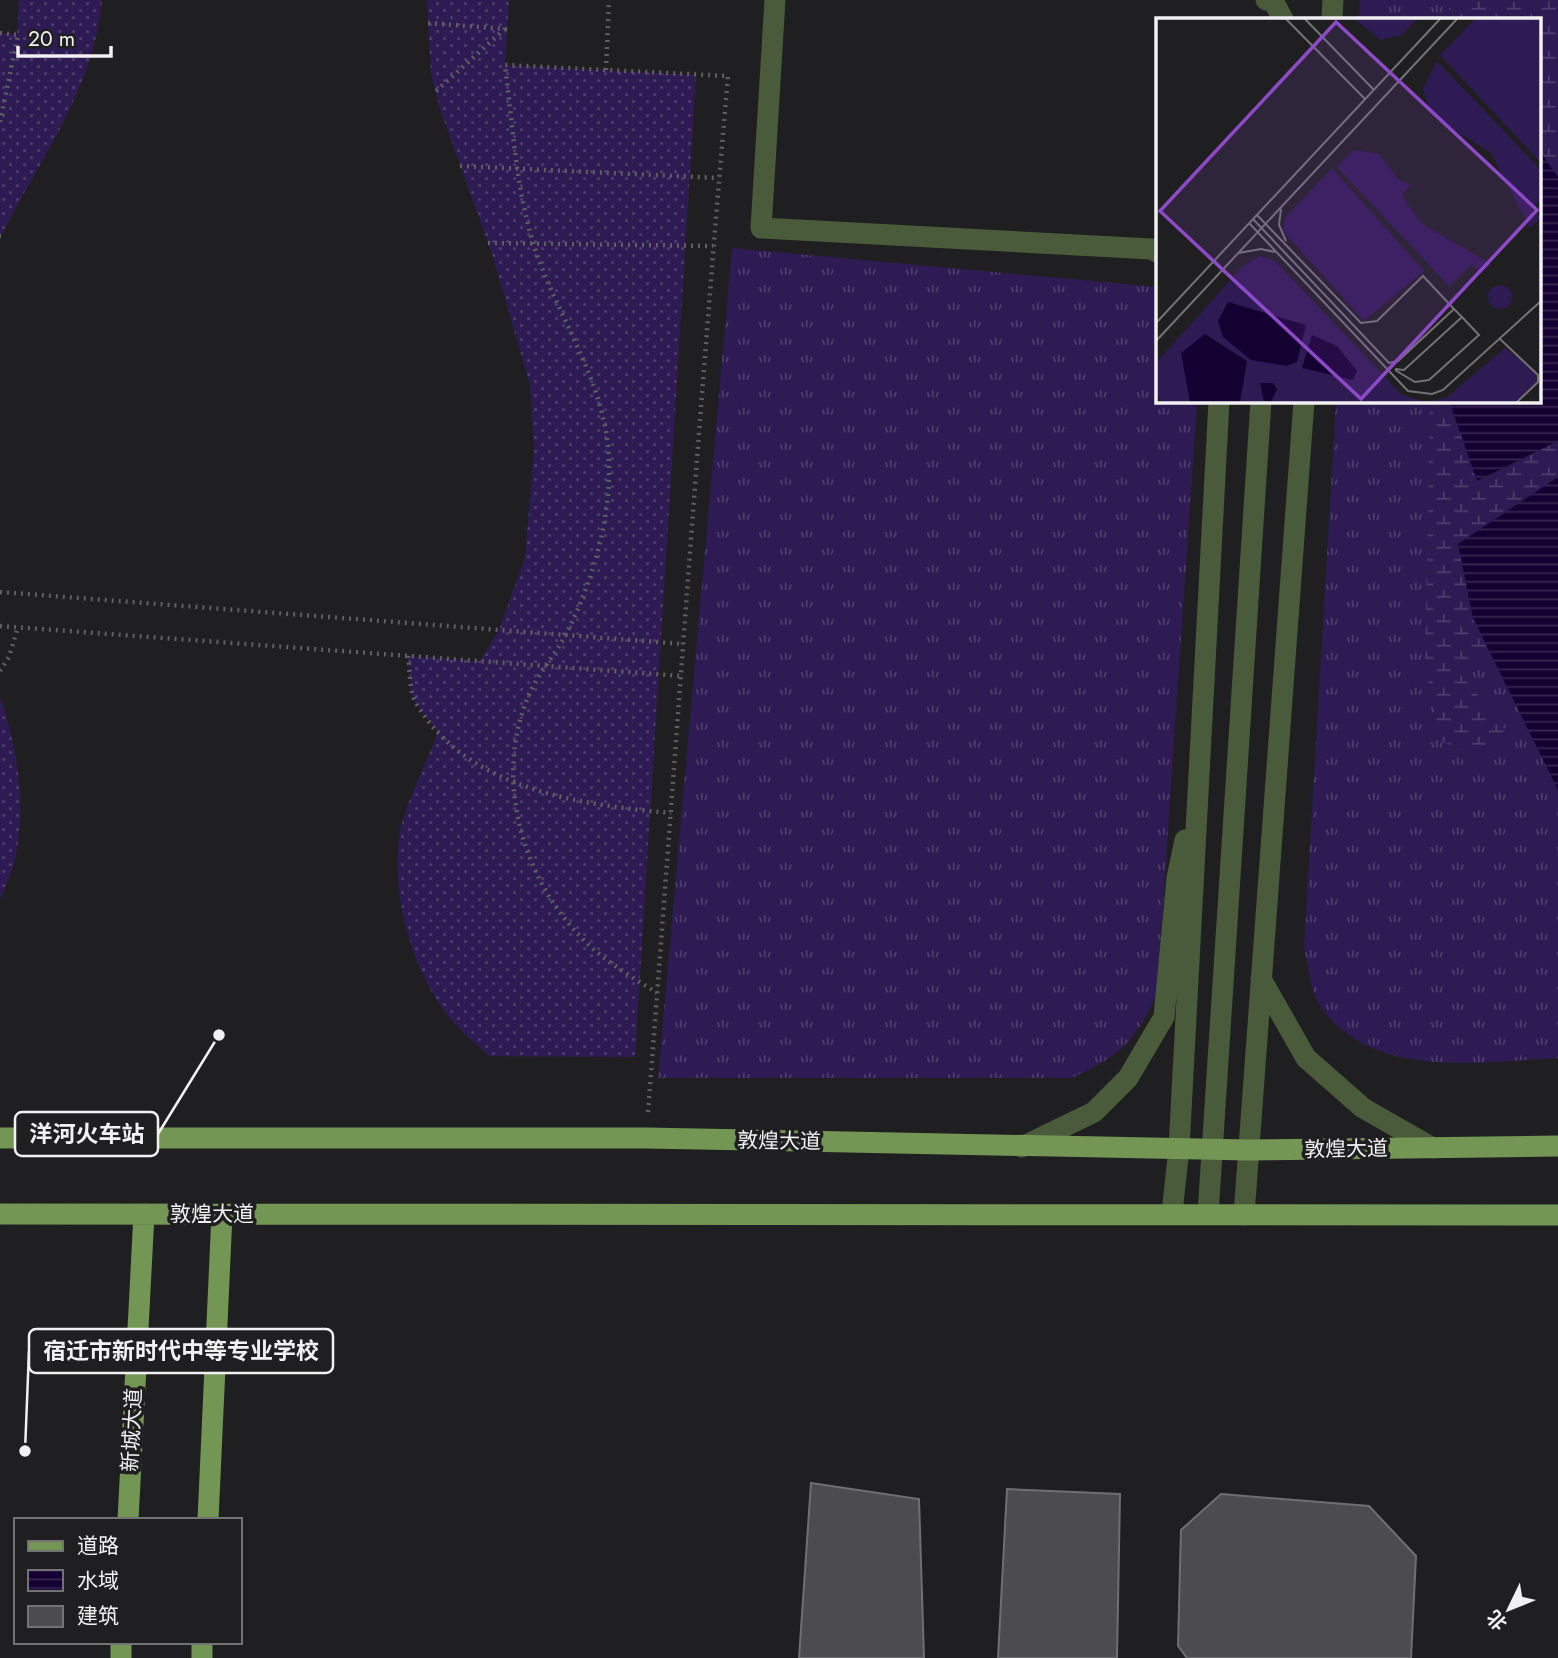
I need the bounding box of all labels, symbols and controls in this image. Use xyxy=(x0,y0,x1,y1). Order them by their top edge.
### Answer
scale bar xyxy=(18,14,110,58)
inset map xyxy=(1156,18,1540,402)
text: 20 m xyxy=(28,24,75,54)
callout: 洋河火车站 xyxy=(15,1112,158,1156)
text: 洋河火车站 xyxy=(30,1117,145,1151)
street label: 敦煌大道 xyxy=(737,1125,821,1157)
street label: 敦煌大道 xyxy=(1304,1133,1388,1165)
street label: 敦煌大道 xyxy=(170,1199,254,1229)
callout: 宿迁市新时代中等专业学校 xyxy=(29,1329,333,1373)
text: 宿迁市新时代中等专业学校 xyxy=(43,1334,319,1368)
street label: 新城大道 xyxy=(115,1387,149,1473)
legend xyxy=(14,1518,242,1644)
text: 道路 xyxy=(77,1531,119,1561)
text: 水域 xyxy=(77,1566,119,1596)
north arrow xyxy=(1474,1574,1544,1644)
text: 建筑 xyxy=(77,1601,119,1631)
text: 北 xyxy=(1481,1604,1513,1636)

